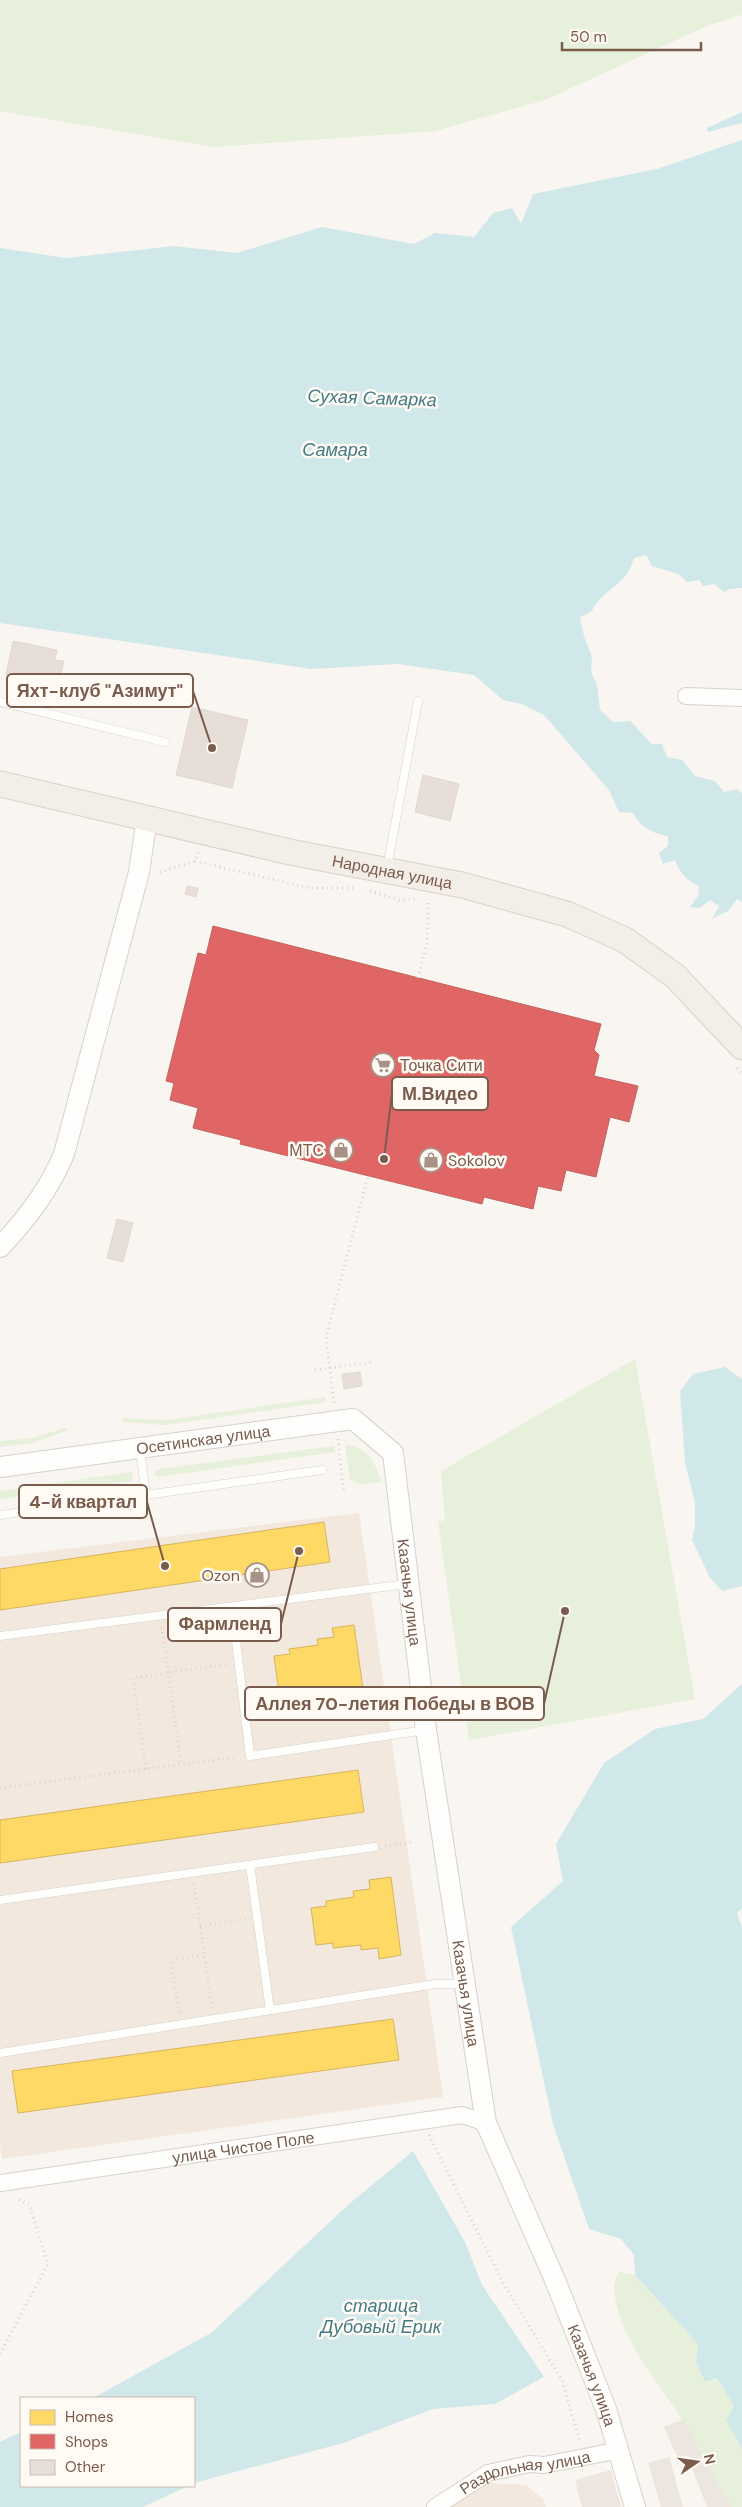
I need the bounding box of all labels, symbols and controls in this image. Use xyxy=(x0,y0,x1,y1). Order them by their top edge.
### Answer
scale bar xyxy=(562,20,701,52)
text: 50 m xyxy=(570,27,607,47)
water label: Сухая Самарка xyxy=(307,384,437,412)
water label: Самара xyxy=(302,438,368,462)
callout: Яхт-клуб "Азимут" xyxy=(7,674,193,707)
text: Яхт-клуб "Азимут" xyxy=(17,679,183,703)
street label: Народная улица xyxy=(330,850,454,894)
supermarket icon: Точка Сити xyxy=(370,1052,396,1078)
place label: Точка Сити xyxy=(400,1055,483,1076)
callout: М.Видео xyxy=(392,1077,488,1110)
text: М.Видео xyxy=(402,1082,478,1106)
shop icon: МТС xyxy=(328,1137,354,1163)
place label: МТС xyxy=(289,1140,324,1161)
shop icon: Sokolov xyxy=(418,1147,444,1173)
place label: Sokolov xyxy=(448,1150,505,1171)
street label: Осетинская улица xyxy=(135,1420,272,1459)
callout: 4-й квартал xyxy=(19,1485,147,1518)
text: 4-й квартал xyxy=(29,1490,137,1514)
street label: Казачья улица xyxy=(392,1538,426,1647)
shop icon: Ozon xyxy=(244,1562,270,1588)
place label: Ozon xyxy=(202,1565,240,1586)
callout: Фармленд xyxy=(168,1608,281,1641)
text: Фармленд xyxy=(179,1612,272,1636)
callout: Аллея 70-летия Победы в ВОВ xyxy=(245,1687,544,1720)
text: Аллея 70-летия Победы в ВОВ xyxy=(255,1692,535,1716)
street label: Казачья улица xyxy=(447,1939,484,2048)
street label: улица Чистое Поле xyxy=(171,2127,316,2169)
water label: старица Дубовый Ерик xyxy=(319,2294,443,2339)
street label: Казачья улица xyxy=(563,2321,621,2429)
legend xyxy=(20,2397,195,2487)
text: Homes xyxy=(65,2407,114,2427)
text: Shops xyxy=(65,2432,108,2452)
north arrow xyxy=(672,2437,722,2487)
street label: Раздольная улица xyxy=(456,2446,592,2500)
text: N xyxy=(700,2452,720,2466)
text: Other xyxy=(65,2457,106,2477)

